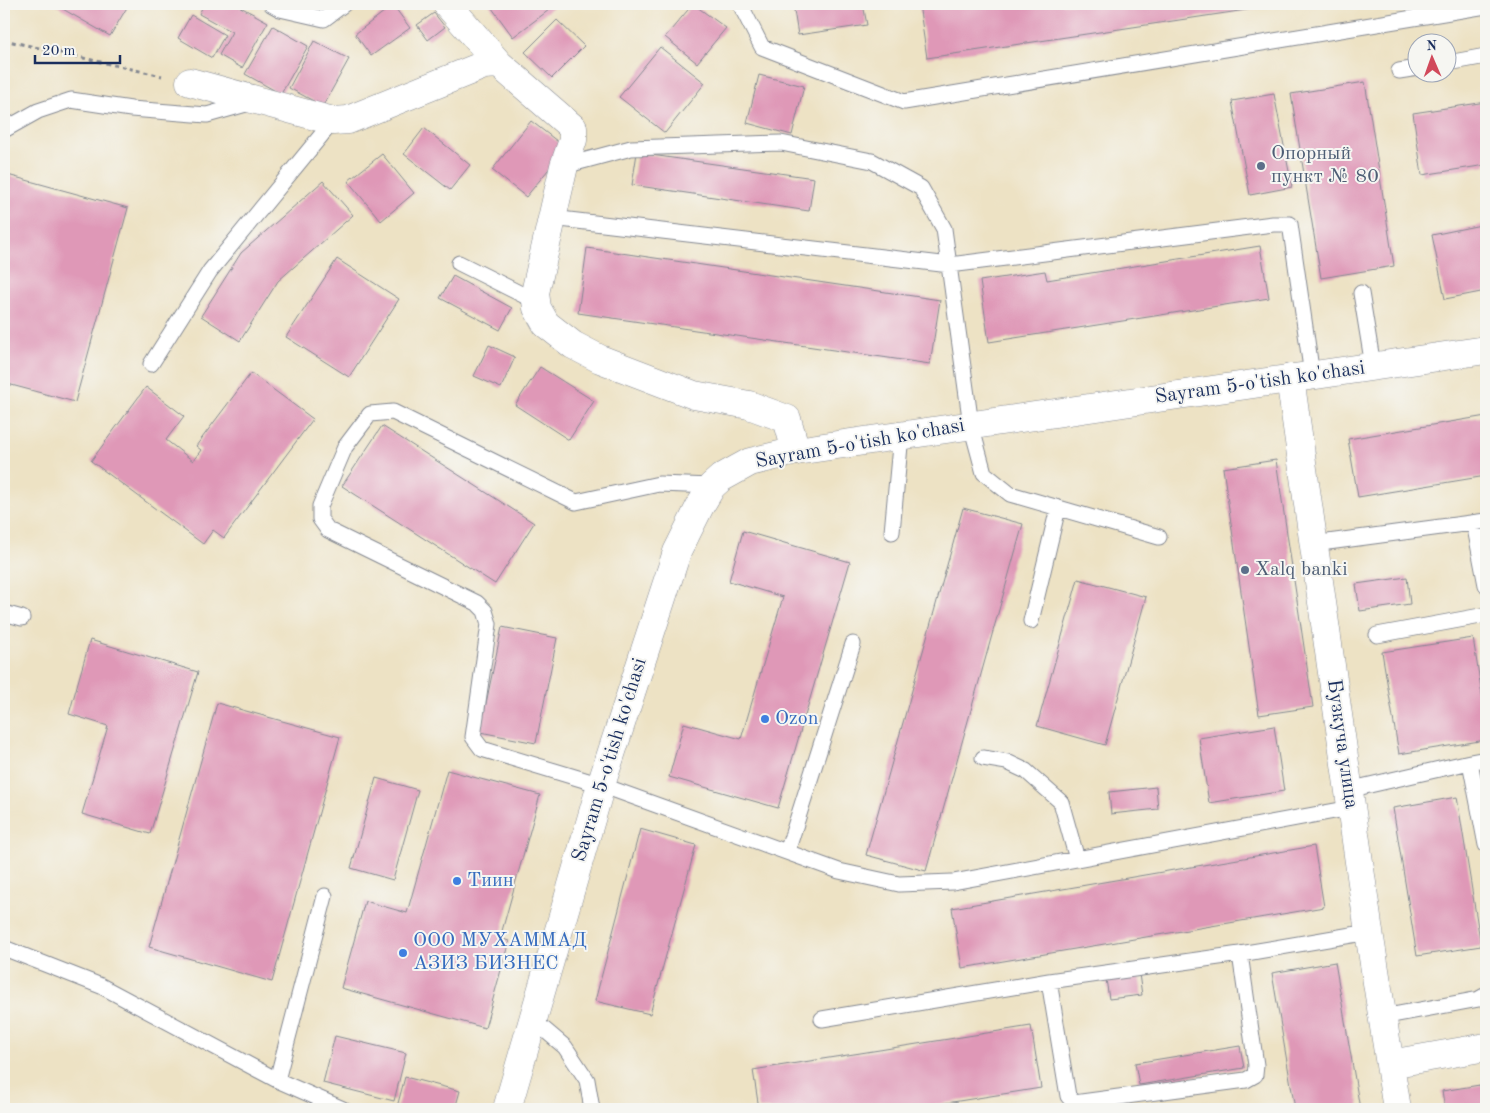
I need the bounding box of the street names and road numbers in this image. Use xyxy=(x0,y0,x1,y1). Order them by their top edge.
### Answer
street label: Sayram 5-o'tish ko'chasi xyxy=(1154,358,1366,408)
street label: Sayram 5-o'tish ko'chasi xyxy=(754,416,966,472)
street label: Sayram 5-o'tish ko'chasi xyxy=(569,656,651,864)
street label: Бузкуча улица xyxy=(1323,678,1361,810)

